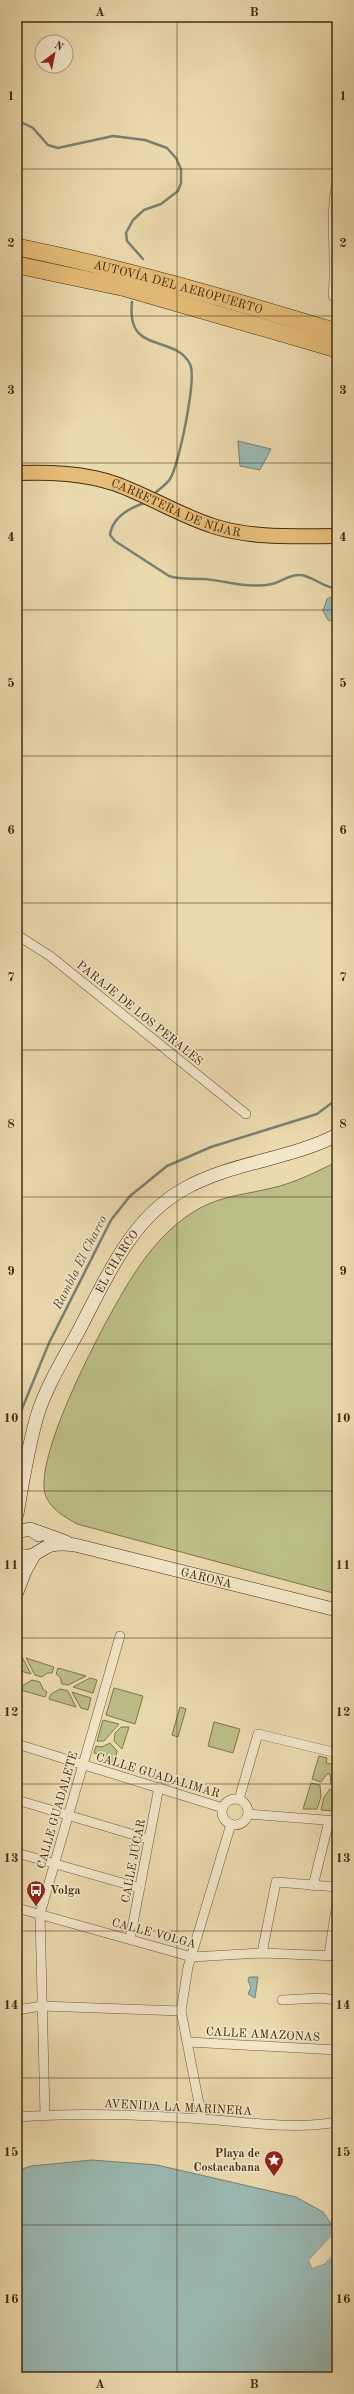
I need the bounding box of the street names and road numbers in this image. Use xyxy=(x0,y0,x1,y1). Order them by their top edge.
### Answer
street label: AUTOVÍA DEL AEROPUERTO xyxy=(92,259,264,316)
street label: CARRETERA DE NÍJAR xyxy=(110,478,242,540)
street label: PARAJE DE LOS PERALES xyxy=(74,959,205,1068)
street label: EL CHARCO xyxy=(94,1228,141,1296)
street label: GARONA xyxy=(179,1566,233,1591)
street label: CALLE GUADALETE xyxy=(35,1750,80,1870)
street label: CALLE GUADALIMAR xyxy=(94,1751,221,1801)
street label: CALLE JÚCAR xyxy=(116,1817,148,1904)
street label: CALLE VOLGA xyxy=(110,1917,197,1951)
street label: CALLE AMAZONAS xyxy=(206,2026,320,2044)
street label: AVENIDA LA MARINERA xyxy=(104,2098,252,2118)

